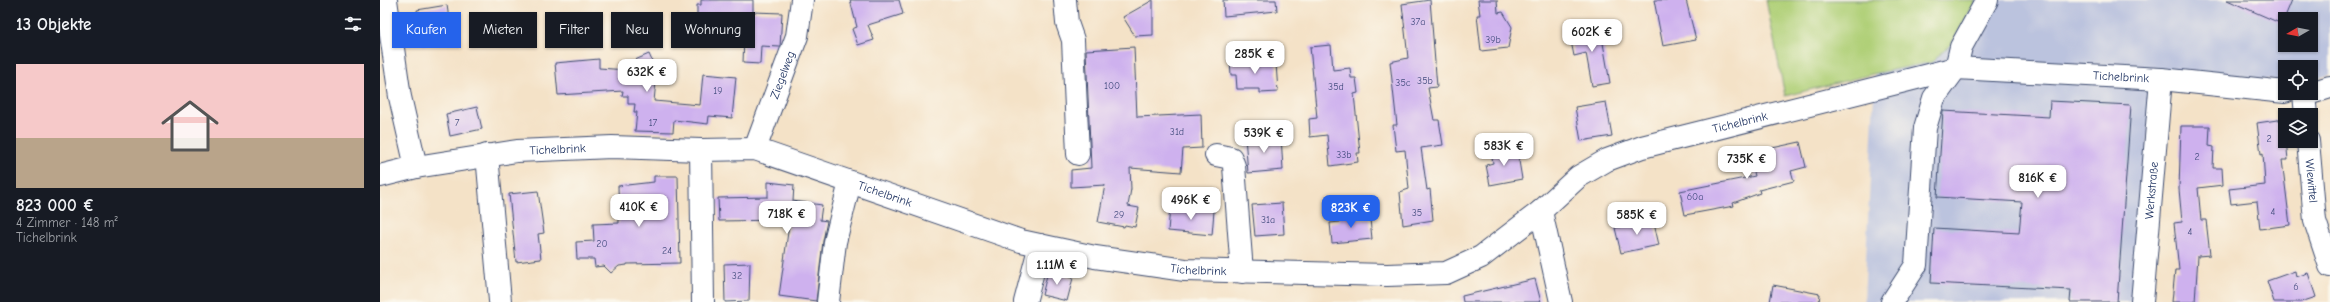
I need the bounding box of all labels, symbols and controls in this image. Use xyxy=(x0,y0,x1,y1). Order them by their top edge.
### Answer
chip: Kaufen xyxy=(392,12,461,48)
chip: Mieten xyxy=(469,12,537,48)
chip: Filter xyxy=(545,12,603,48)
chip: Neu xyxy=(611,12,663,48)
chip: Wohnung xyxy=(671,12,755,48)
north arrow xyxy=(2278,12,2318,52)
map controls xyxy=(2278,12,2318,148)
icon: filters xyxy=(342,13,364,35)
text: 13 Objekte xyxy=(16,15,91,34)
house number: 37a xyxy=(1411,16,1425,28)
pin: 602K € xyxy=(1559,19,1625,53)
text: 602K € xyxy=(1571,24,1613,39)
house number: 39b xyxy=(1485,34,1501,46)
pin: 285K € xyxy=(1222,41,1288,75)
text: 285K € xyxy=(1235,46,1275,61)
street label: Ziegelweg xyxy=(767,49,798,101)
pin: 632K € xyxy=(614,59,680,93)
button: locate xyxy=(2278,60,2318,100)
text: 632K € xyxy=(627,64,667,79)
street label: Tichelbrink xyxy=(2093,68,2150,85)
house number: 35b xyxy=(1417,75,1433,87)
house number: 35c xyxy=(1395,77,1411,89)
house number: 100 xyxy=(1104,80,1120,92)
house number: 35d xyxy=(1328,81,1344,93)
house number: 19 xyxy=(713,85,723,97)
icon: home xyxy=(154,90,226,162)
button: layers xyxy=(2278,108,2318,148)
street label: Tichelbrink xyxy=(1711,109,1769,136)
house number: 7 xyxy=(455,117,460,129)
house number: 17 xyxy=(649,117,658,129)
pin: 539K € xyxy=(1231,120,1297,154)
text: 539K € xyxy=(1243,125,1285,140)
house number: 31d xyxy=(1170,126,1184,138)
pin: 583K € xyxy=(1471,133,1537,167)
house number: 2 xyxy=(2266,133,2272,145)
text: 583K € xyxy=(1484,138,1524,153)
street label: Tichelbrink xyxy=(529,141,586,157)
pin: 735K € xyxy=(1714,146,1780,180)
house number: 33b xyxy=(1336,149,1352,161)
text: 735K € xyxy=(1727,151,1767,166)
house number: 2 xyxy=(2194,151,2200,163)
street label: Wiewittel xyxy=(2303,158,2320,204)
street label: Werkstraße xyxy=(2142,161,2161,220)
pin: 816K € xyxy=(2005,165,2071,199)
text: 816K € xyxy=(2018,170,2058,185)
street label: Tichelbrink xyxy=(856,178,914,210)
pin: 496K € xyxy=(1158,187,1224,221)
house number: 60a xyxy=(1687,191,1703,203)
text: 496K € xyxy=(1171,192,1211,207)
pin: 410K € xyxy=(606,194,672,228)
pin: 823K € xyxy=(1318,195,1384,229)
text: 823 000 € xyxy=(16,196,95,215)
text: 410K € xyxy=(619,199,659,214)
text: 823K € xyxy=(1331,200,1371,215)
pin: 718K € xyxy=(754,201,820,235)
pin: 585K € xyxy=(1604,202,1670,236)
text: 718K € xyxy=(768,206,806,221)
house number: 4 xyxy=(2271,206,2276,218)
house number: 35 xyxy=(1412,207,1422,219)
text: 585K € xyxy=(1616,207,1658,222)
house number: 29 xyxy=(1114,209,1124,221)
house number: 31a xyxy=(1261,214,1275,226)
text: 4 Zimmer · 148 m² xyxy=(16,215,118,230)
house number: 4 xyxy=(2188,226,2193,238)
text: Tichelbrink xyxy=(16,230,77,245)
house number: 20 xyxy=(596,238,608,250)
house number: 24 xyxy=(662,245,672,257)
pin: 1.11M € xyxy=(1020,252,1094,286)
text: 1.11M € xyxy=(1036,257,1078,272)
street label: Tichelbrink xyxy=(1169,261,1227,278)
house number: 32 xyxy=(732,270,742,282)
house number: 6 xyxy=(2293,281,2299,293)

